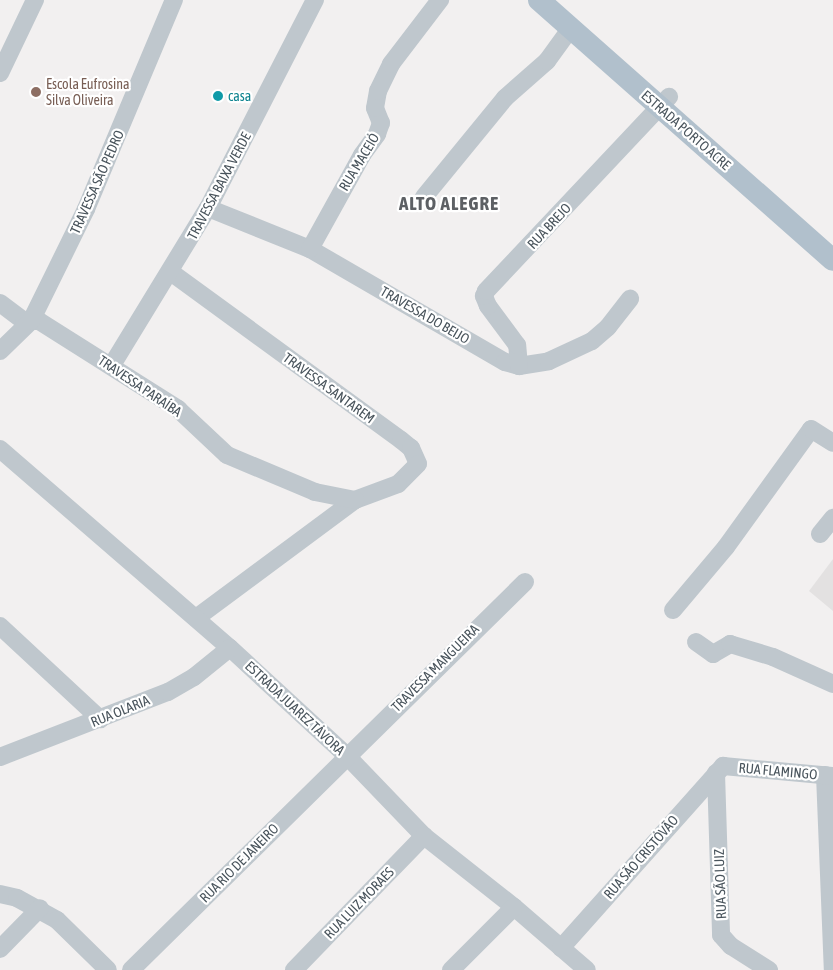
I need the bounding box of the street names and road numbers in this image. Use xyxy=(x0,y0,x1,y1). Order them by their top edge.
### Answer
street label: ESTRADA PORTO ACRE xyxy=(638,87,734,173)
street label: TRAVESSA SÃO PEDRO xyxy=(67,128,127,236)
street label: TRAVESSA BAIXA VERDE xyxy=(184,130,254,242)
street label: RUA MACEIÓ xyxy=(335,130,383,194)
street label: RUA BREJO xyxy=(524,200,574,252)
street label: TRAVESSA DO BEIJO xyxy=(378,283,472,347)
street label: TRAVESSA SANTAREM xyxy=(280,349,378,427)
street label: TRAVESSA PARAÍBA xyxy=(95,352,185,420)
street label: TRAVESSA MANGUEIRA xyxy=(388,621,482,715)
street label: ESTRADA JUAREZ TÁVORA xyxy=(242,657,348,759)
street label: RUA OLARIA xyxy=(88,692,152,730)
street label: RUA FLAMINGO xyxy=(738,759,818,783)
street label: RUA SÃO CRISTÓVÃO xyxy=(600,812,682,902)
street label: RUA RIO DE JANEIRO xyxy=(196,820,282,906)
street label: RUA SÃO LUIZ xyxy=(710,849,730,919)
street label: RUA LUIZ MORAES xyxy=(321,864,397,942)

